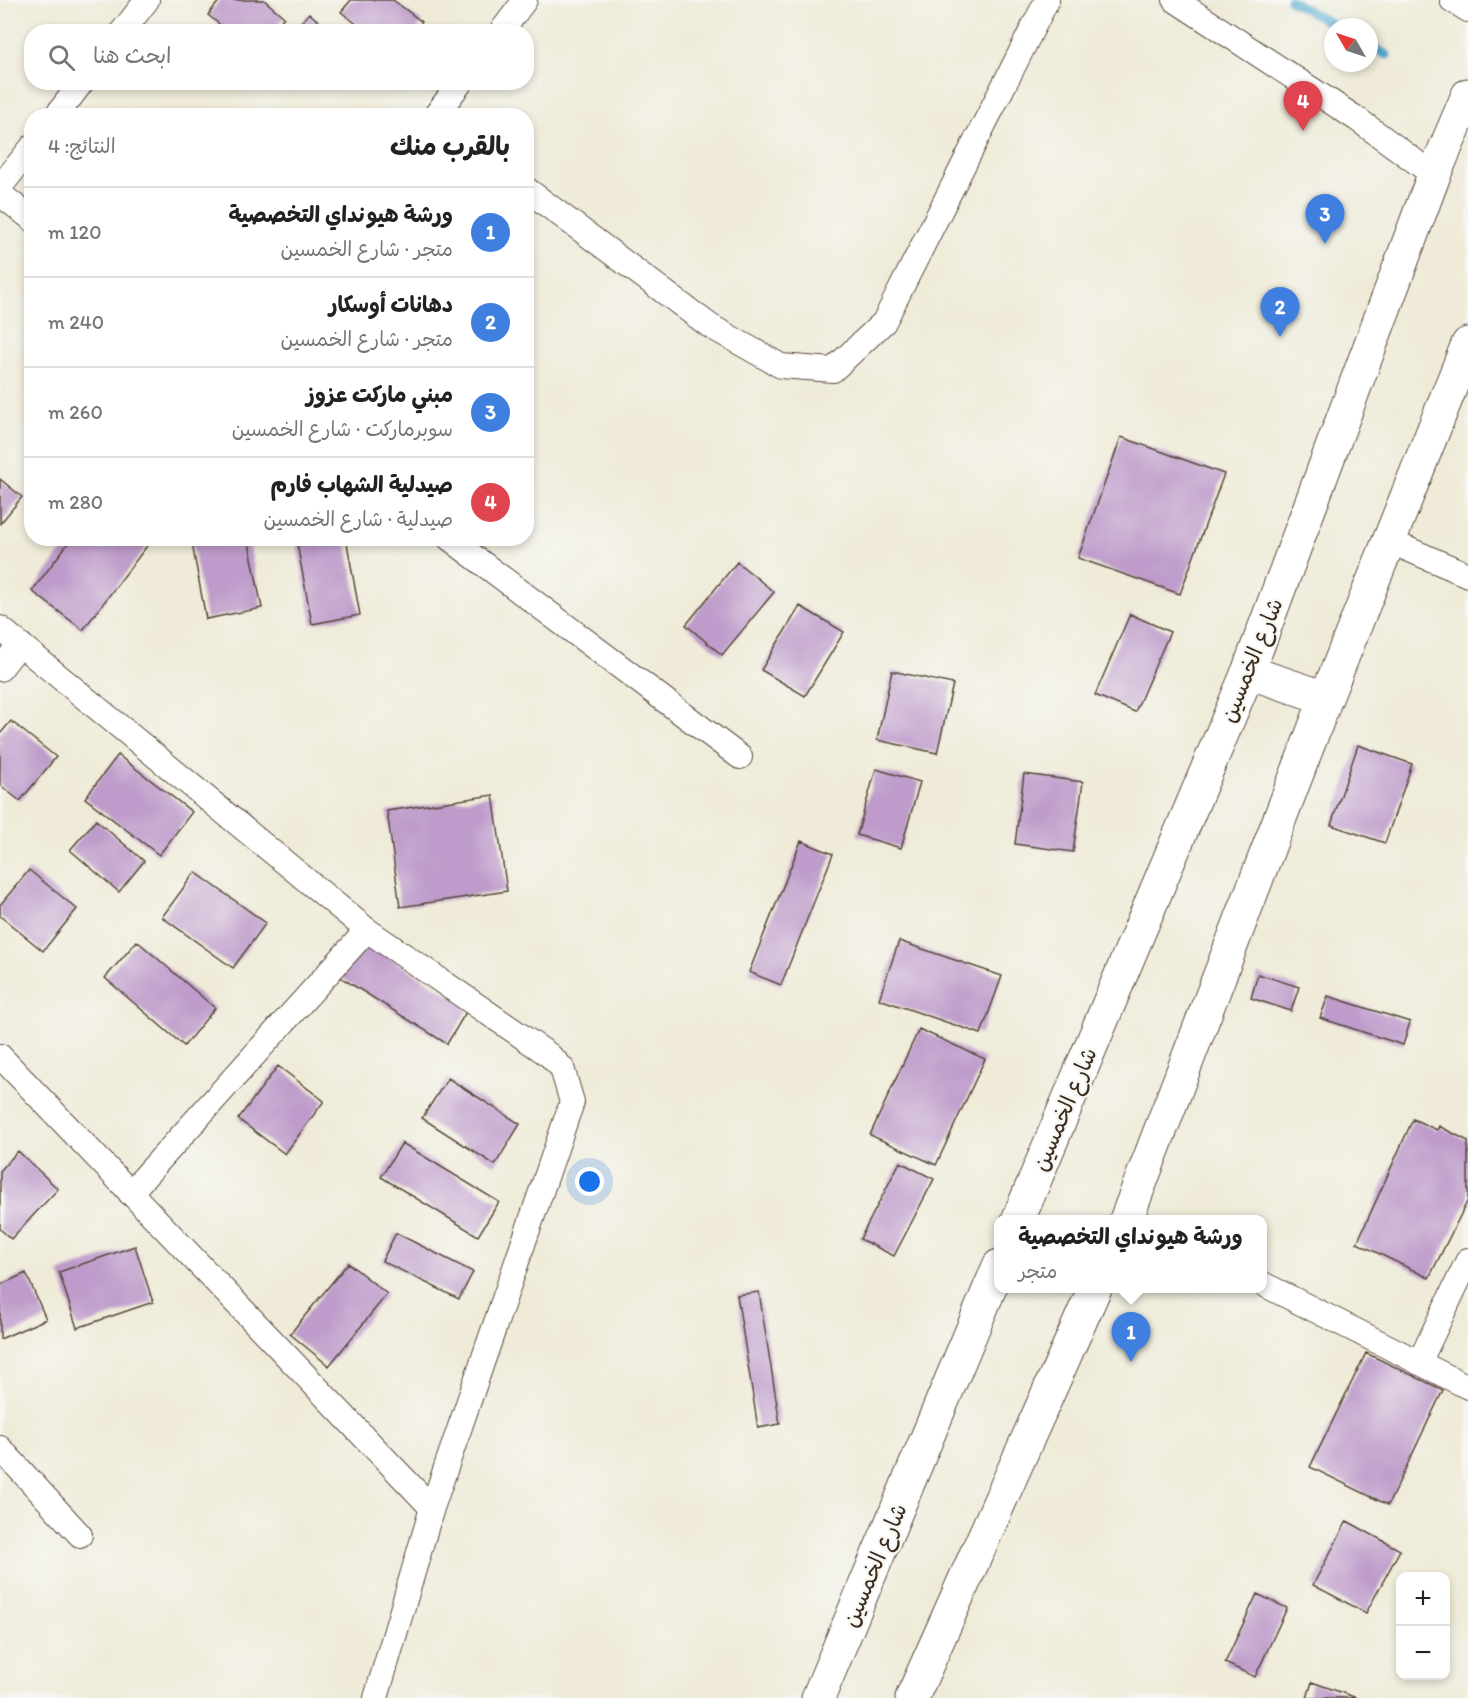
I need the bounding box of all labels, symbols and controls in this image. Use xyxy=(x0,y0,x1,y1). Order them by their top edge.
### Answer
north arrow xyxy=(1324,18,1378,72)
search box xyxy=(24,24,534,90)
icon: search xyxy=(45,41,78,74)
text: ابحث هنا xyxy=(93,42,172,69)
pin: 4 xyxy=(1284,82,1322,131)
text: بالقرب منك xyxy=(390,130,510,162)
text: النتائج: 4 xyxy=(48,134,116,158)
pin: 3 xyxy=(1306,194,1344,244)
text: ورشة هيونداي التخصصية xyxy=(229,201,453,228)
text: 120 m xyxy=(48,220,101,244)
text: 1 xyxy=(486,220,495,244)
text: متجر · شارع الخمسين xyxy=(280,237,453,261)
pin: 2 xyxy=(1260,288,1300,337)
text: دهانات أوسكار xyxy=(329,291,453,318)
text: 240 m xyxy=(48,310,104,334)
text: 2 xyxy=(485,310,496,334)
text: متجر · شارع الخمسين xyxy=(280,327,453,351)
text: مبني ماركت عزوز xyxy=(306,381,453,408)
text: 260 m xyxy=(48,400,103,424)
text: 3 xyxy=(485,400,496,424)
text: سوبرماركت · شارع الخمسين xyxy=(232,417,453,441)
text: صيدلية الشهاب فارم xyxy=(271,471,453,498)
text: 280 m xyxy=(48,490,103,514)
text: 4 xyxy=(484,490,497,514)
text: صيدلية · شارع الخمسين xyxy=(263,507,453,531)
street label: شارع الخمسين xyxy=(1214,594,1290,727)
street label: شارع الخمسين xyxy=(1026,1043,1104,1176)
your location xyxy=(575,1167,604,1196)
popup xyxy=(994,1215,1267,1293)
text: ورشة هيونداي التخصصية xyxy=(1018,1223,1243,1250)
text: متجر xyxy=(1018,1259,1057,1283)
pin: 1 xyxy=(1112,1312,1150,1362)
street label: شارع الخمسين xyxy=(836,1499,914,1632)
map controls xyxy=(1396,1572,1450,1680)
button: + xyxy=(1396,1572,1450,1626)
button: − xyxy=(1396,1626,1450,1680)

